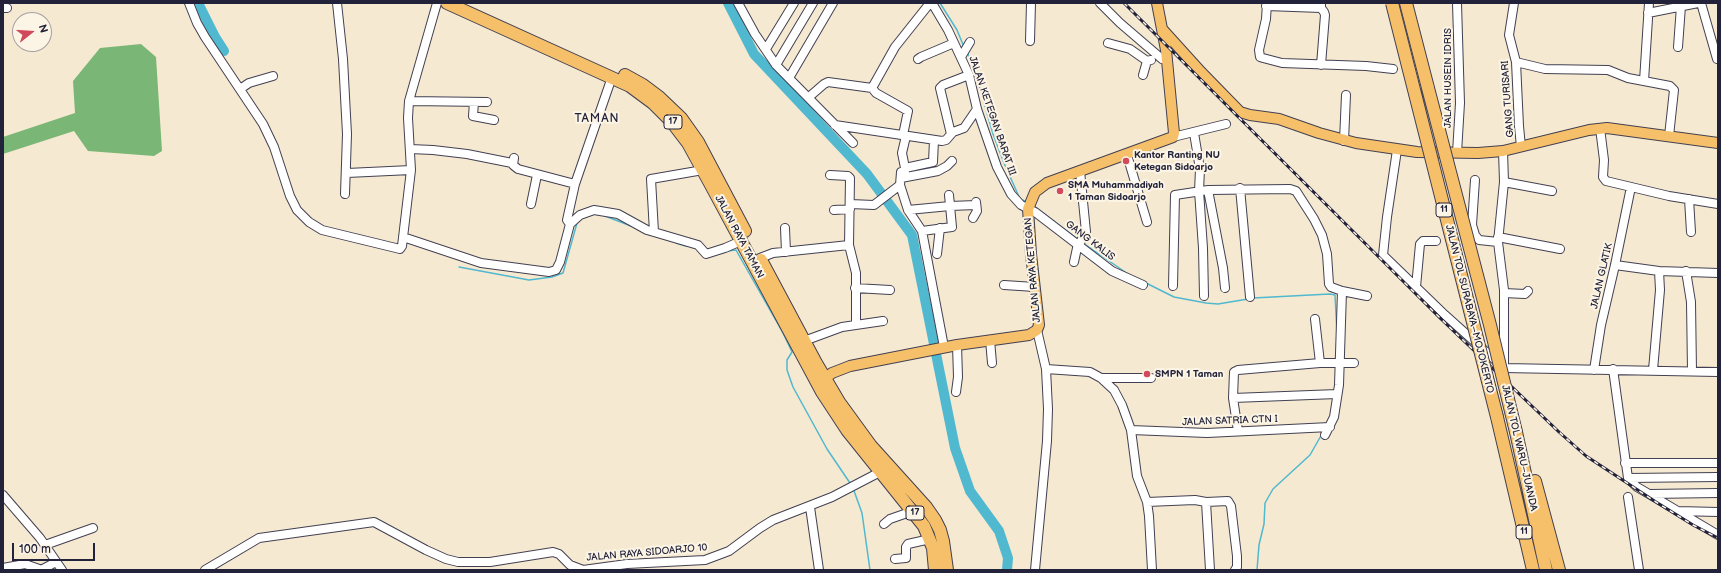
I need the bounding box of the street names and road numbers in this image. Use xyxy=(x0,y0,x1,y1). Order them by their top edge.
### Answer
street label: JALAN HUSEIN IDRIS xyxy=(1442,28,1454,128)
street label: JALAN KETEGAN BARAT III xyxy=(966,55,1018,177)
street label: GANG TURISARI xyxy=(1499,60,1517,138)
road number: 17 xyxy=(664,115,682,129)
street label: JALAN RAYA TAMAN xyxy=(712,193,766,281)
road number: 11 xyxy=(1436,203,1452,217)
street label: JALAN RAYA KETEGAN xyxy=(1022,217,1044,323)
street label: GANG KALIS xyxy=(1063,219,1117,263)
street label: JALAN TOL SURABAYA–MOJOKERTO xyxy=(1442,224,1496,394)
street label: JALAN GLATIK xyxy=(1589,242,1615,310)
street label: JALAN TOL WARU–JUANDA xyxy=(1499,384,1539,512)
street label: JALAN SATRIA CTN I xyxy=(1182,413,1278,429)
road number: 17 xyxy=(906,506,924,520)
road number: 11 xyxy=(1516,525,1532,539)
street label: JALAN RAYA SIDOARJO 10 xyxy=(586,542,708,564)

